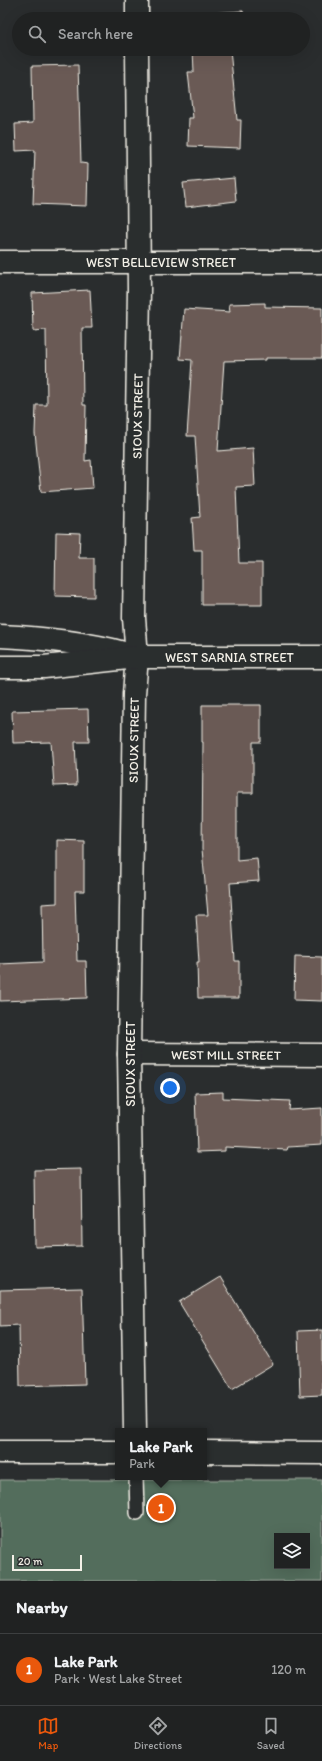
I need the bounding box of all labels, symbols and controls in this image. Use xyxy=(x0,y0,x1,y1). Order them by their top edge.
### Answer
search box xyxy=(12,12,310,56)
icon: search xyxy=(26,23,48,45)
text: Search here xyxy=(58,25,133,43)
street label: WEST BELLEVIEW STREET xyxy=(86,255,237,270)
street label: SIOUX STREET xyxy=(129,373,146,459)
street label: WEST SARNIA STREET xyxy=(165,650,295,665)
street label: SIOUX STREET xyxy=(126,697,142,783)
street label: SIOUX STREET xyxy=(123,1021,138,1107)
street label: WEST MILL STREET xyxy=(171,1047,282,1063)
your location xyxy=(160,1078,180,1098)
popup xyxy=(115,1428,207,1480)
text: Lake Park xyxy=(129,1438,193,1456)
text: Park xyxy=(129,1456,155,1471)
pin: 1 xyxy=(148,1493,174,1523)
map controls xyxy=(274,1533,310,1569)
button: layers xyxy=(274,1533,310,1569)
scale bar xyxy=(12,1553,82,1572)
text: 20 m xyxy=(18,1555,42,1568)
text: Nearby xyxy=(16,1597,68,1617)
text: Lake Park xyxy=(54,1653,117,1671)
text: 1 xyxy=(26,1662,32,1677)
text: 120 m xyxy=(271,1662,306,1677)
text: Park · West Lake Street xyxy=(54,1671,182,1686)
tab: Map xyxy=(37,1715,59,1752)
tab: Directions xyxy=(134,1715,182,1752)
tab: Saved xyxy=(257,1715,285,1752)

